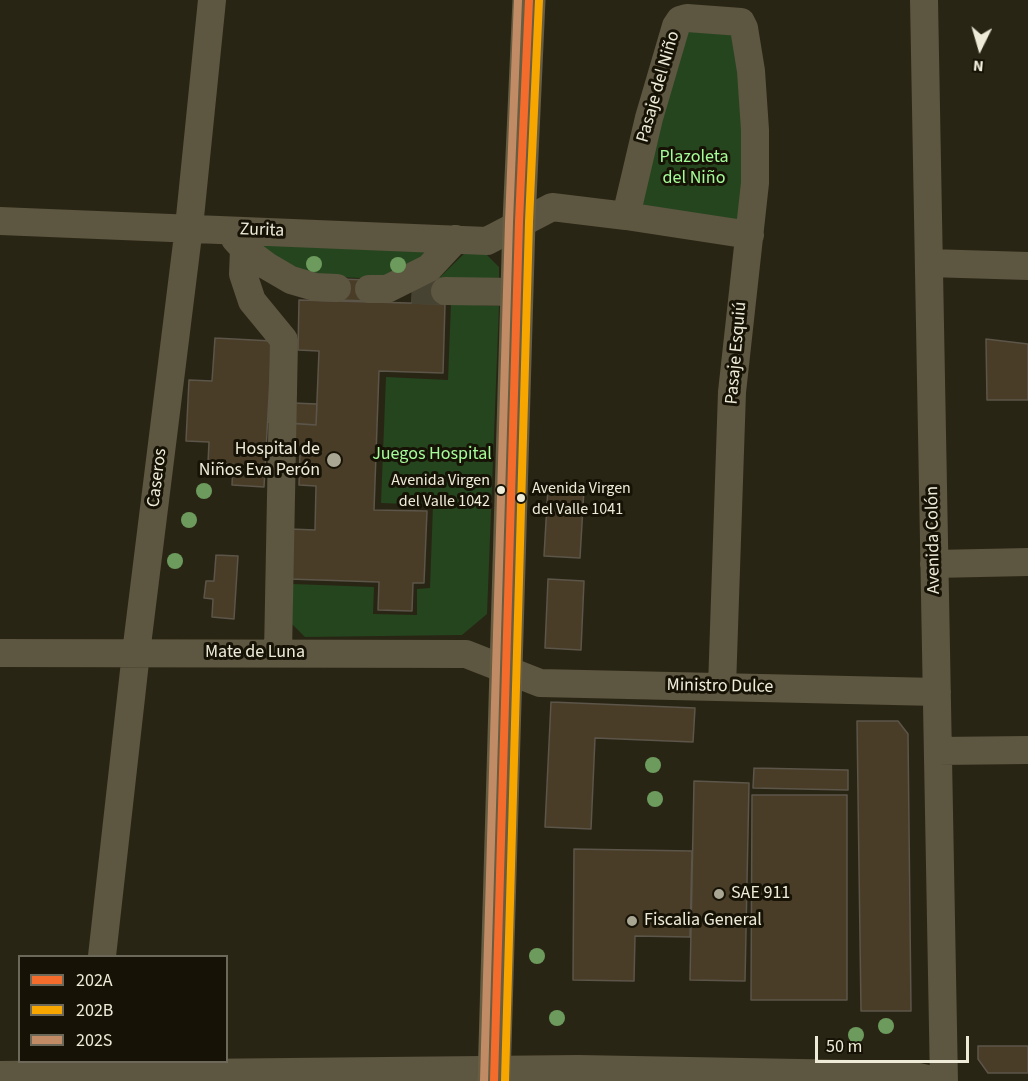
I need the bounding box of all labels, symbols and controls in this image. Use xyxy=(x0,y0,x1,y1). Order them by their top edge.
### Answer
north arrow xyxy=(950,18,1010,78)
street label: Pasaje del Niño xyxy=(633,29,685,145)
text: N xyxy=(972,55,985,77)
park label: Plazoleta del Niño xyxy=(659,147,729,190)
street label: Zurita xyxy=(239,219,285,243)
street label: Pasaje Esquiú xyxy=(722,301,752,405)
place label: Hospital de Niños Eva Perón xyxy=(199,439,320,482)
park label: Juegos Hospital xyxy=(372,444,492,466)
street label: Caseros xyxy=(144,447,172,509)
marker: Hospital de Niños Eva Perón xyxy=(325,451,343,469)
place label: Avenida Virgen del Valle 1042 xyxy=(391,471,490,509)
place label: Avenida Virgen del Valle 1041 xyxy=(532,479,631,517)
marker: Avenida Virgen del Valle 1042 xyxy=(495,484,507,496)
street label: Avenida Colón xyxy=(922,486,946,594)
marker: Avenida Virgen del Valle 1041 xyxy=(515,492,527,504)
street label: Mate de Luna xyxy=(205,642,305,664)
street label: Ministro Dulce xyxy=(666,675,774,699)
place label: SAE 911 xyxy=(731,883,790,905)
marker: SAE 911 xyxy=(712,887,726,901)
place label: Fiscalia General xyxy=(644,910,762,932)
marker: Fiscalia General xyxy=(625,914,639,928)
legend xyxy=(18,955,228,1063)
text: 202A xyxy=(76,968,113,993)
text: 202B xyxy=(76,998,113,1023)
scale bar xyxy=(818,1024,972,1062)
text: 202S xyxy=(76,1028,112,1053)
text: 50 m xyxy=(826,1034,862,1059)

